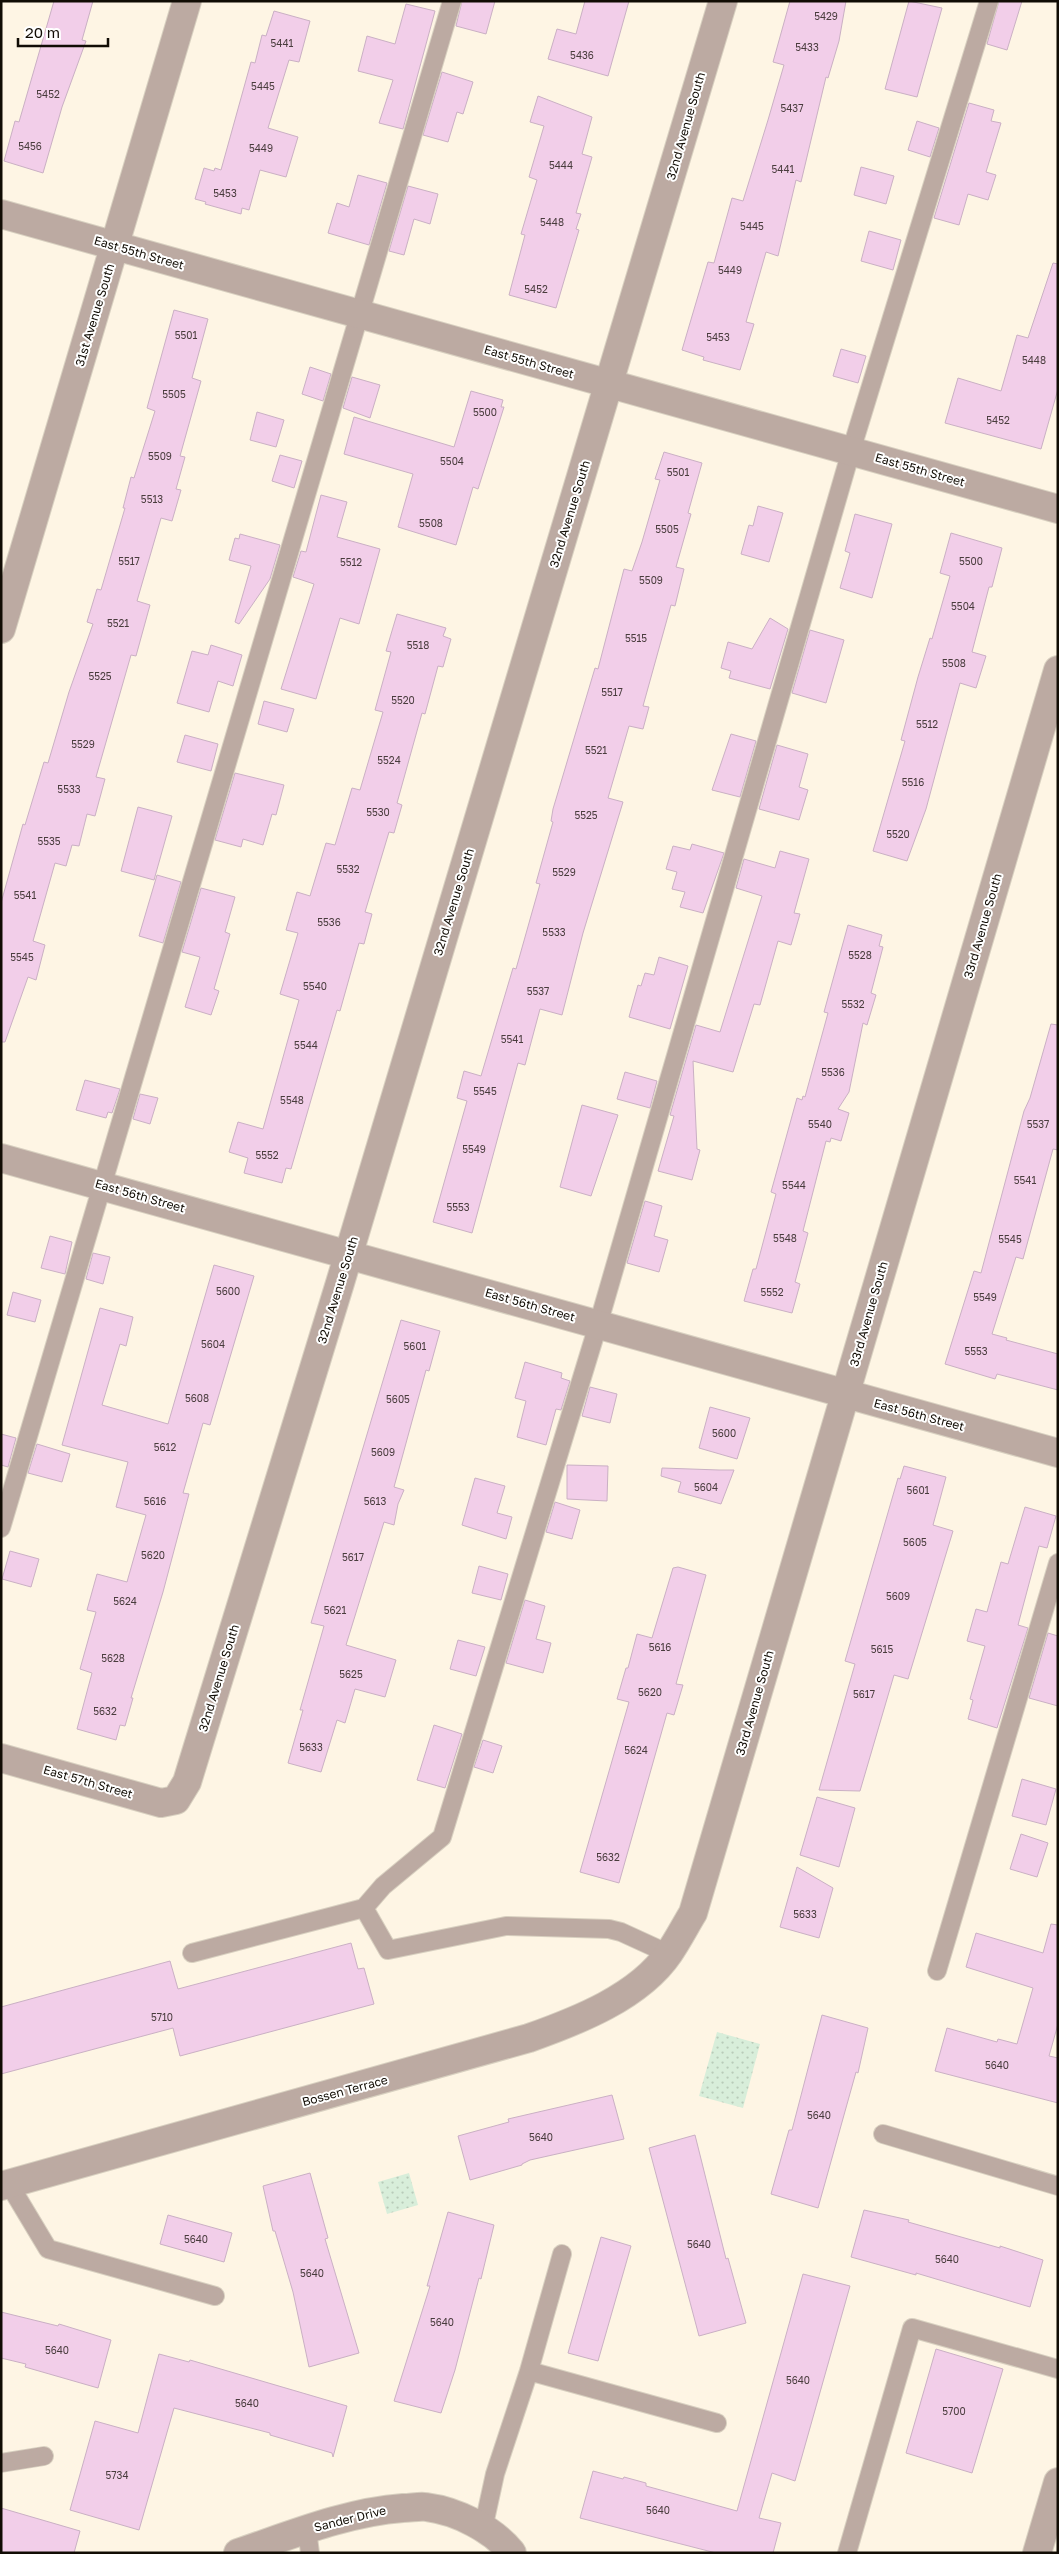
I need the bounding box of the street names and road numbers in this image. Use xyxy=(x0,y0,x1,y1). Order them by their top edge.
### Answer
street label: 32nd Avenue South xyxy=(663,70,708,181)
street label: East 55th Street xyxy=(92,233,186,273)
street label: 31st Avenue South xyxy=(72,262,117,368)
street label: East 55th Street xyxy=(482,342,576,382)
street label: East 55th Street xyxy=(873,450,967,490)
street label: 32nd Avenue South xyxy=(546,458,593,569)
street label: 32nd Avenue South xyxy=(430,846,477,957)
street label: 33rd Avenue South xyxy=(960,872,1005,980)
street label: East 56th Street xyxy=(93,1175,187,1216)
street label: 32nd Avenue South xyxy=(314,1234,361,1345)
street label: 33rd Avenue South xyxy=(846,1260,891,1368)
street label: East 56th Street xyxy=(483,1284,577,1325)
street label: East 56th Street xyxy=(872,1395,966,1434)
street label: 32nd Avenue South xyxy=(195,1622,242,1733)
street label: 33rd Avenue South xyxy=(732,1649,777,1757)
street label: East 57th Street xyxy=(42,1762,135,1801)
street label: Bossen Terrace xyxy=(300,2072,389,2109)
street label: Sander Drive xyxy=(312,2502,387,2535)

